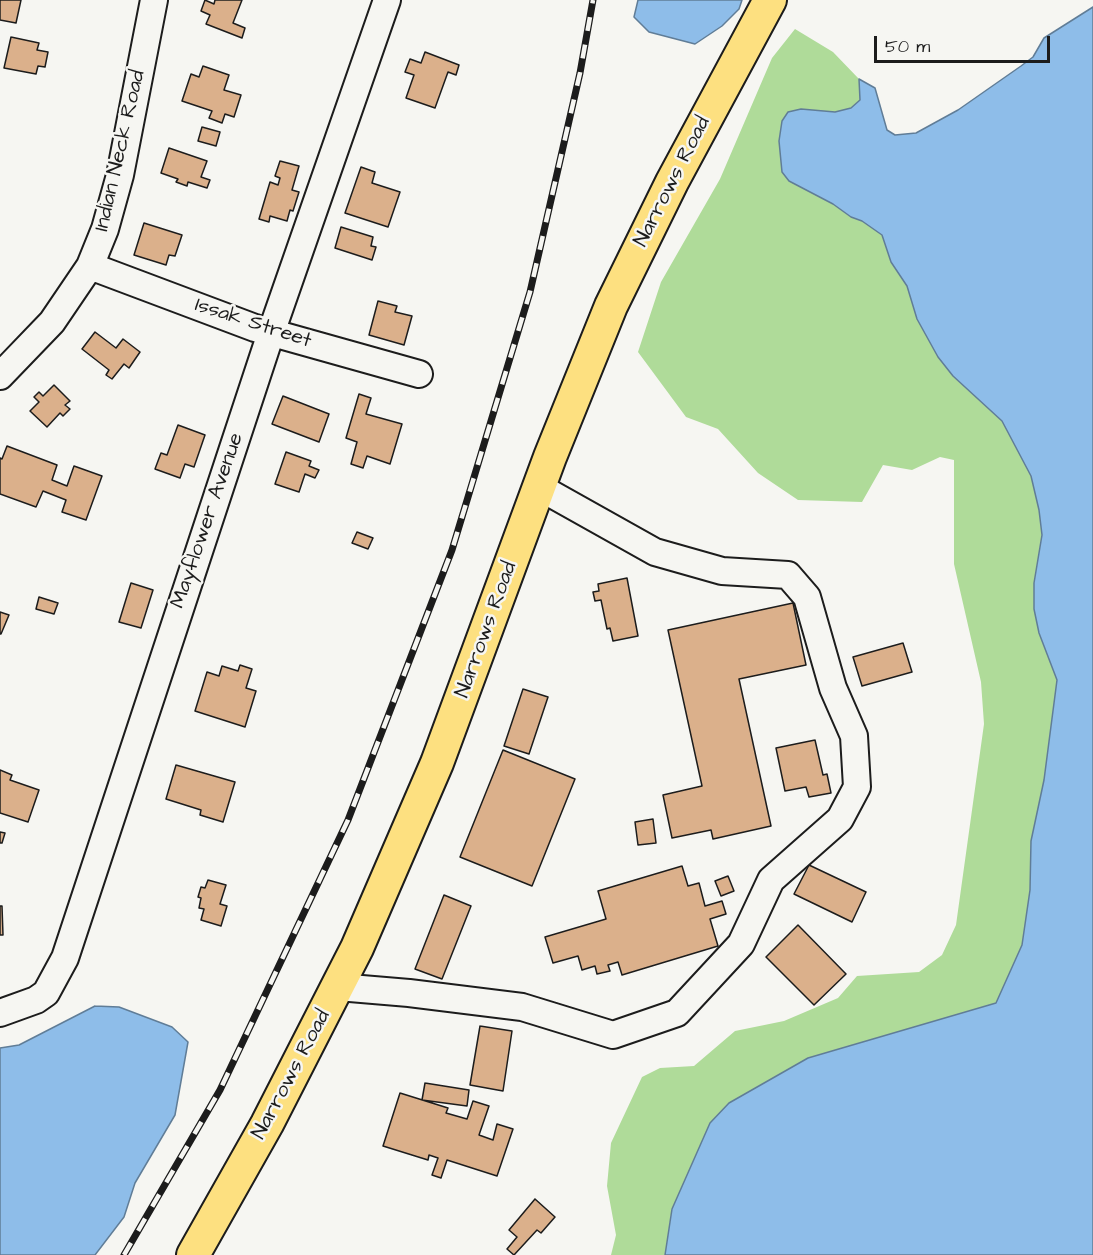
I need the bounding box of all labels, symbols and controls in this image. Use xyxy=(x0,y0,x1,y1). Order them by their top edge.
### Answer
scale bar xyxy=(877,24,1052,62)
text: 50 m xyxy=(885,34,930,59)
street label: Indian Neck Road xyxy=(90,68,152,234)
street label: Narrows Road xyxy=(629,113,717,251)
street label: Issak Street xyxy=(192,293,314,355)
street label: Mayflower Avenue xyxy=(166,430,250,612)
street label: Narrows Road xyxy=(451,559,523,701)
street label: Narrows Road xyxy=(247,1006,337,1144)

